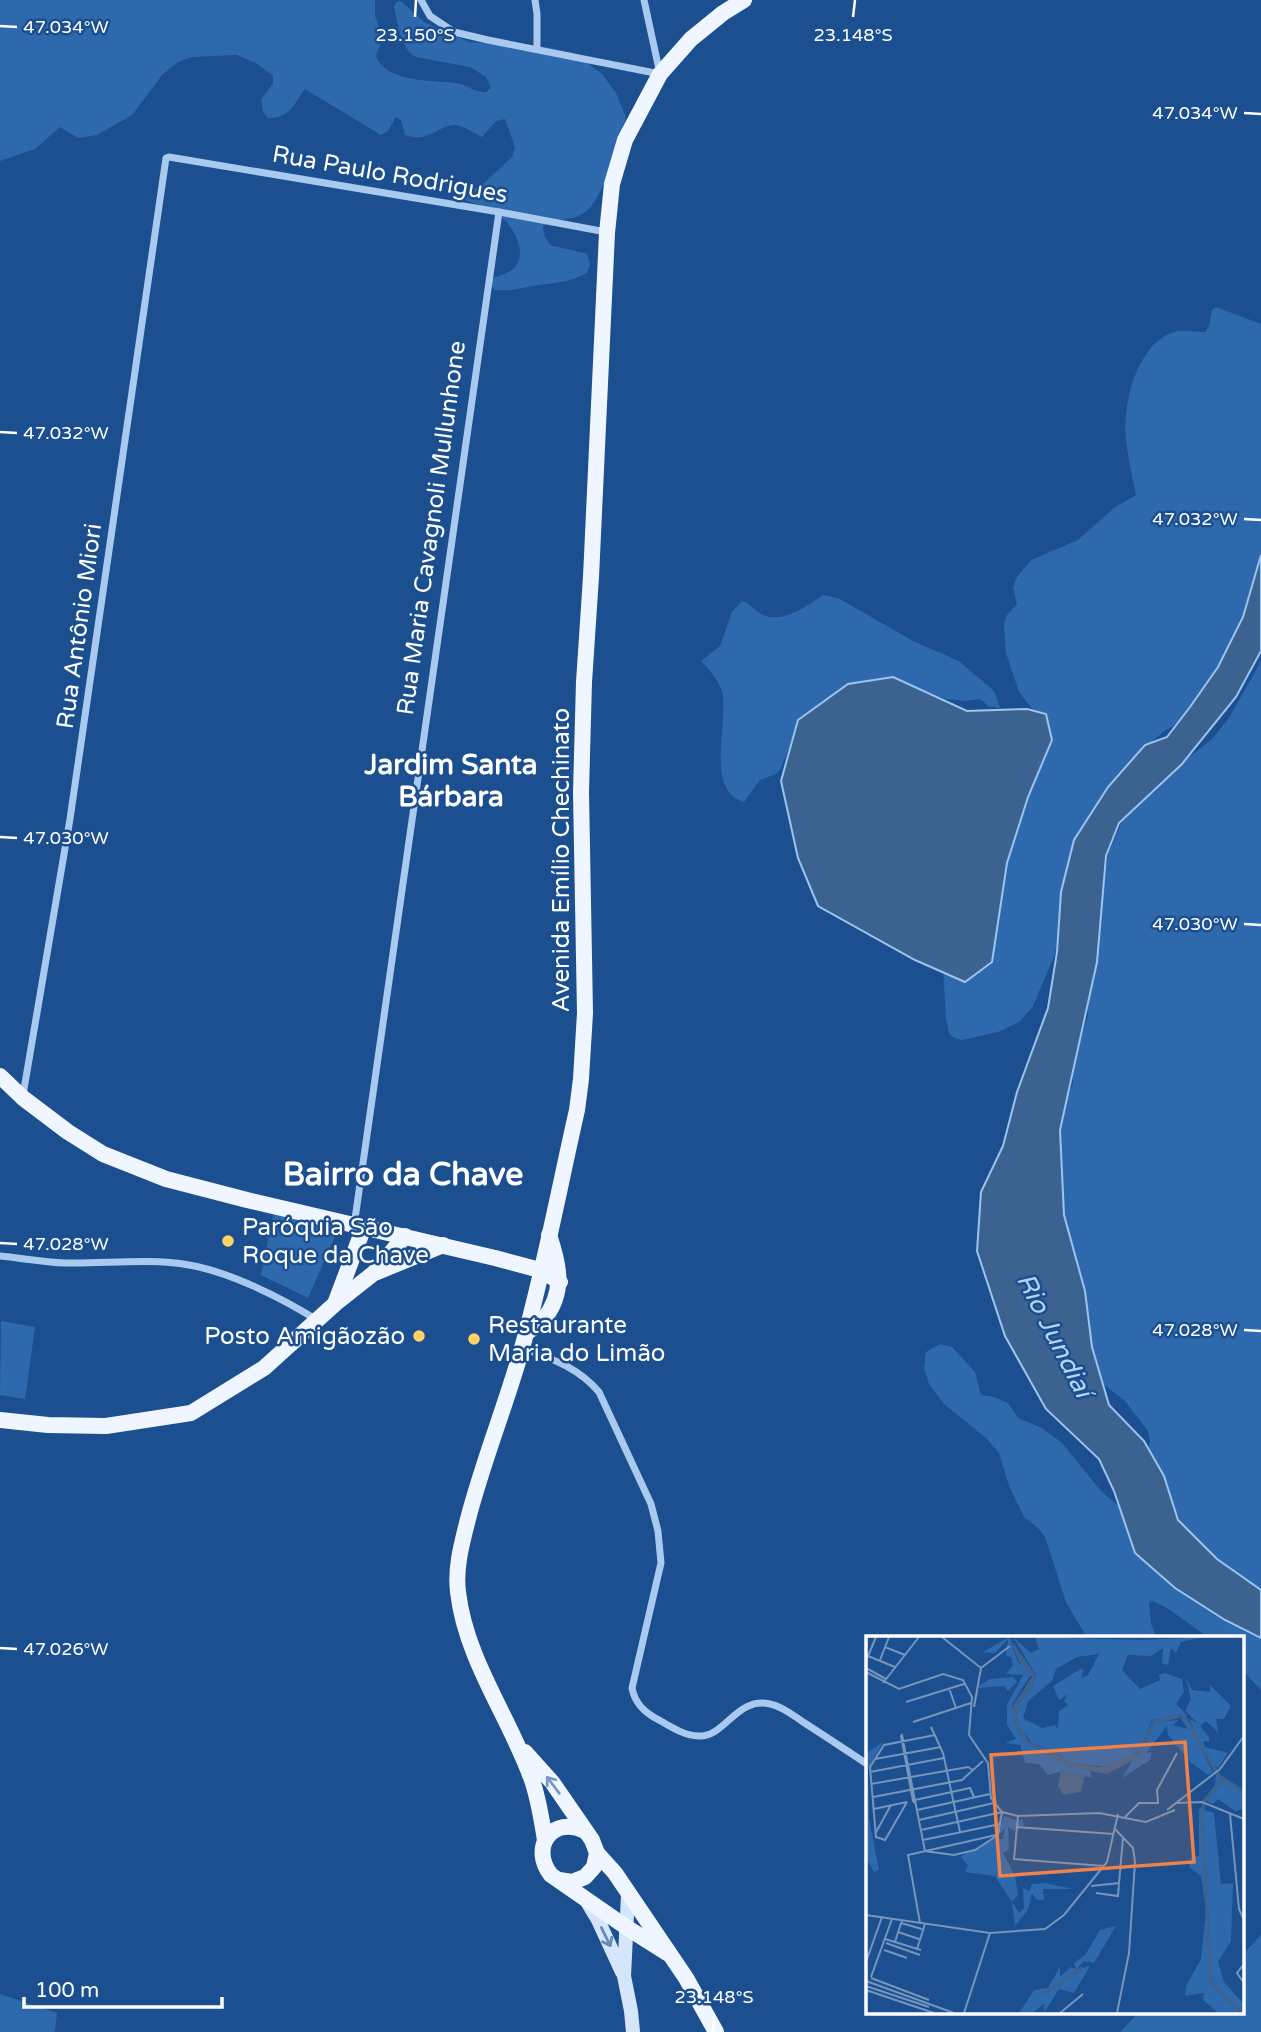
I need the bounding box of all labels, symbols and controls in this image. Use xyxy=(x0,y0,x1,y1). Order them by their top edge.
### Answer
text: 47.034°W xyxy=(23,16,109,38)
text: 23.150°S xyxy=(375,24,455,46)
text: 23.148°S xyxy=(813,24,893,46)
text: 47.034°W xyxy=(1152,102,1238,124)
street label: Rua Paulo Rodrigues xyxy=(270,139,510,209)
street label: Rua Maria Cavagnoli Mullunhone xyxy=(391,339,472,717)
text: 47.032°W xyxy=(23,422,109,444)
text: 47.032°W xyxy=(1152,508,1238,530)
street label: Rua Antônio Miori xyxy=(51,521,108,731)
street label: Avenida Emílio Chechinato xyxy=(547,708,576,1012)
district label: Jardim Santa Bárbara xyxy=(364,748,537,814)
text: 47.030°W xyxy=(23,827,109,849)
text: 47.030°W xyxy=(1152,913,1238,935)
district label: Bairro da Chave xyxy=(283,1156,523,1194)
place label: Paróquia São Roque da Chave xyxy=(242,1213,429,1270)
text: 47.028°W xyxy=(23,1233,109,1255)
marker: Paróquia São Roque da Chave xyxy=(220,1233,236,1249)
water label: Rio Jundiaí xyxy=(1010,1268,1101,1407)
place label: Restaurante Maria do Limão xyxy=(488,1311,665,1368)
text: 47.028°W xyxy=(1152,1319,1238,1341)
place label: Posto Amigãozão xyxy=(204,1322,405,1351)
marker: Posto Amigãozão xyxy=(411,1328,427,1344)
marker: Restaurante Maria do Limão xyxy=(466,1331,482,1347)
inset map xyxy=(866,1636,1244,2014)
text: 47.026°W xyxy=(23,1638,109,1660)
one-way arrow xyxy=(546,1776,561,1794)
one-way arrow xyxy=(599,1926,613,1947)
scale bar xyxy=(24,1966,222,2010)
text: 100 m xyxy=(35,1978,99,2003)
text: 23.148°S xyxy=(674,1986,754,2008)

